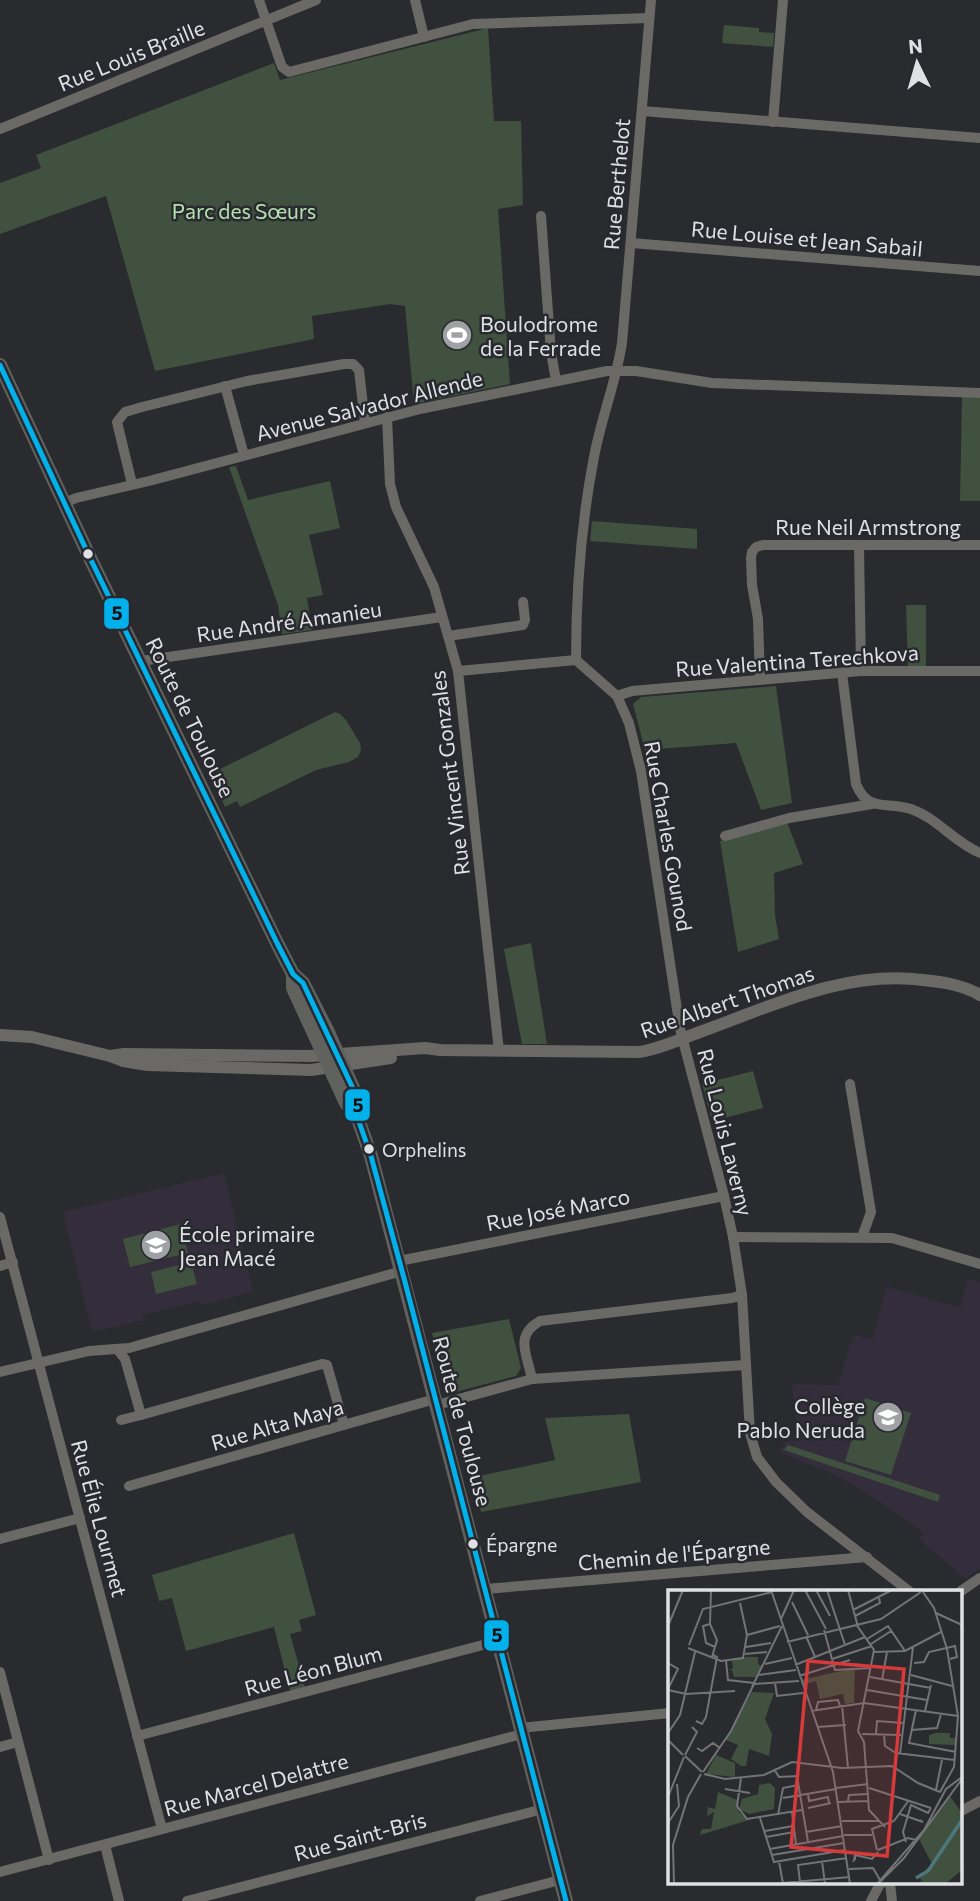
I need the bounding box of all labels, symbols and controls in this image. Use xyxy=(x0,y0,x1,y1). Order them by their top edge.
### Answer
street label: Rue Louis Braille xyxy=(54,14,208,96)
north arrow xyxy=(882,28,952,98)
text: N xyxy=(907,33,924,58)
street label: Rue Berthelot xyxy=(598,117,634,251)
park label: Parc des Sœurs xyxy=(172,198,316,223)
street label: Rue Louise et Jean Sabail xyxy=(690,215,924,261)
place label: Boulodrome de la Ferrade xyxy=(480,311,601,360)
sports icon: Boulodrome de la Ferrade xyxy=(440,318,474,352)
street label: Avenue Salvador Allende xyxy=(253,365,485,445)
street label: Rue Neil Armstrong xyxy=(775,514,961,539)
unlabelled marker xyxy=(81,547,95,561)
street label: Rue André Amanieu xyxy=(195,596,383,646)
line badge: 5 xyxy=(103,597,130,630)
text: 5 xyxy=(111,601,123,624)
street label: Route de Toulouse xyxy=(141,633,241,801)
street label: Rue Valentina Terechkova xyxy=(675,639,919,681)
street label: Rue Vincent Gonzales xyxy=(424,669,474,877)
street label: Rue Charles Gounod xyxy=(640,739,698,933)
street label: Rue Albert Thomas xyxy=(637,960,817,1042)
street label: Rue Louis Laverny xyxy=(693,1046,759,1218)
line badge: 5 xyxy=(344,1088,371,1122)
text: 5 xyxy=(352,1093,364,1116)
place label: Orphelins xyxy=(382,1138,467,1161)
marker: Orphelins xyxy=(362,1142,376,1156)
street label: Rue José Marco xyxy=(484,1183,632,1235)
place label: École primaire Jean Macé xyxy=(179,1221,315,1270)
school or university icon: École primaire Jean Macé xyxy=(139,1228,173,1262)
street label: Route de Toulouse xyxy=(428,1333,498,1509)
street label: Rue Alta Maya xyxy=(208,1393,346,1455)
place label: Collège Pablo Neruda xyxy=(736,1393,865,1442)
school or university icon: Collège Pablo Neruda xyxy=(871,1400,905,1434)
street label: Rue Élie Lourmet xyxy=(67,1437,133,1599)
place label: Épargne xyxy=(486,1533,557,1556)
street label: Chemin de l'Épargne xyxy=(577,1533,771,1575)
marker: Épargne xyxy=(466,1537,480,1551)
inset map xyxy=(668,1590,962,1884)
line badge: 5 xyxy=(483,1619,510,1652)
text: 5 xyxy=(491,1623,503,1646)
street label: Rue Léon Blum xyxy=(241,1640,385,1700)
street label: Rue Marcel Delattre xyxy=(161,1747,351,1821)
street label: Rue Saint-Bris xyxy=(291,1806,429,1866)

